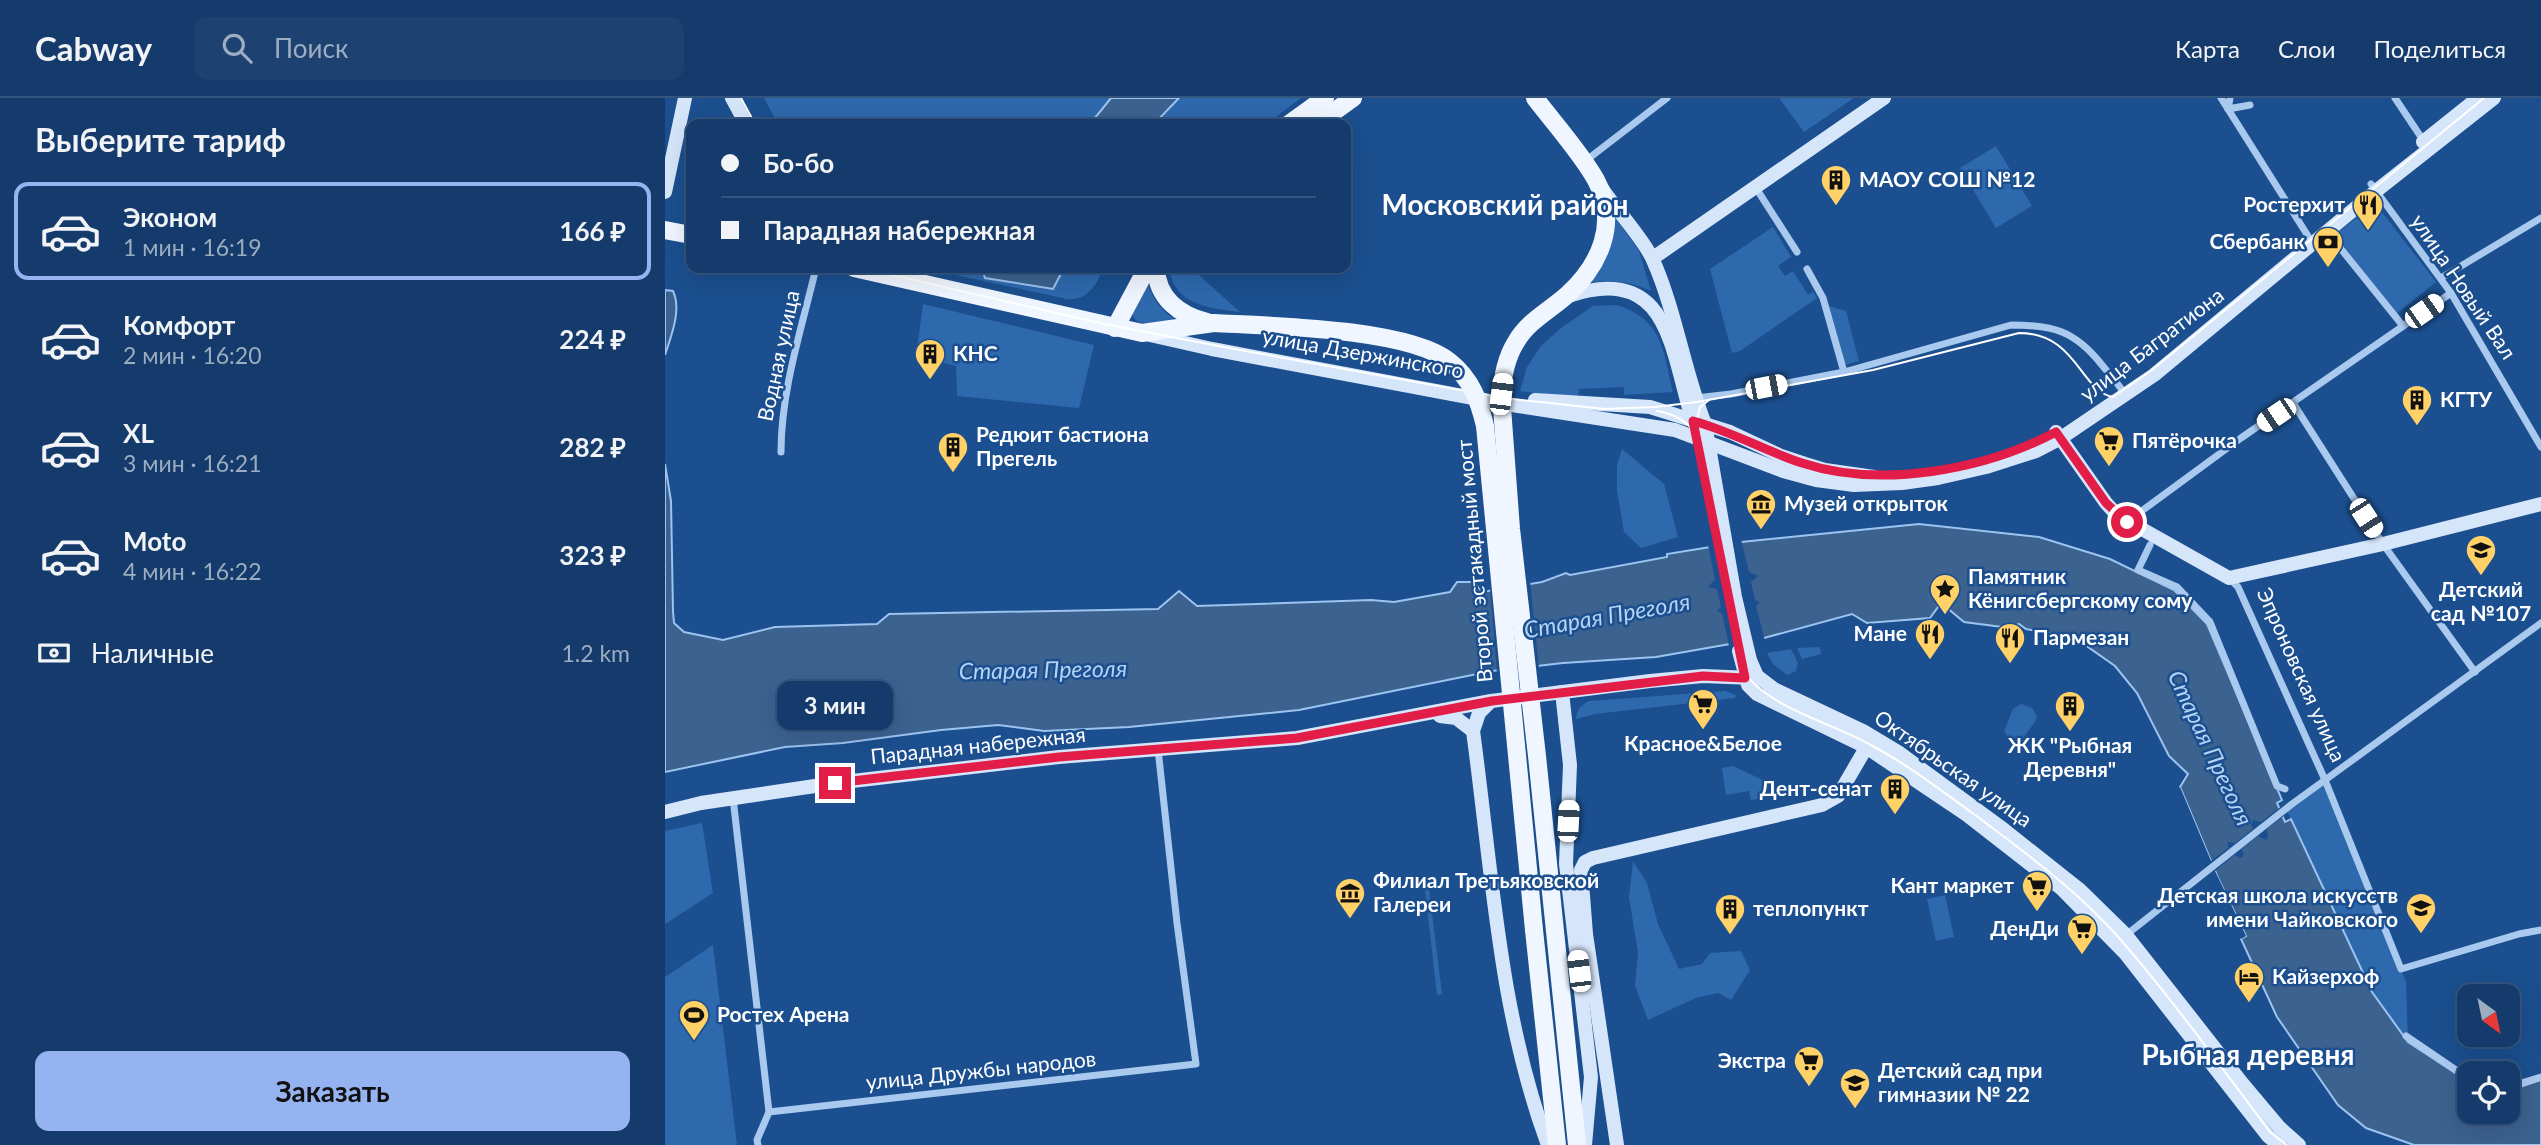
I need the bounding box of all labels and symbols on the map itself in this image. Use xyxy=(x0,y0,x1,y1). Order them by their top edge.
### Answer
building icon: МАОУ СОШ №12 xyxy=(1819,163,1853,207)
place label: МАОУ СОШ №12 xyxy=(1859,166,2035,191)
district label: Московский район xyxy=(1381,187,1629,221)
restaurant icon: Ростерхит xyxy=(2351,188,2385,232)
place label: Ростерхит xyxy=(2243,191,2345,216)
street label: улица Новый Вал xyxy=(2406,209,2522,363)
bank icon: Сбербанк xyxy=(2311,225,2345,269)
place label: Сбербанк xyxy=(2210,228,2306,253)
street label: улица Багратиона xyxy=(2074,282,2228,406)
street label: Водная улица xyxy=(751,288,804,423)
car xyxy=(2401,290,2448,332)
street label: улица Дзержинского xyxy=(1261,323,1466,383)
building icon: КНС xyxy=(913,337,947,381)
place label: КНС xyxy=(953,340,998,365)
car xyxy=(1489,372,1514,416)
car xyxy=(1744,373,1789,401)
building icon: КГТУ xyxy=(2400,383,2434,427)
place label: КГТУ xyxy=(2440,386,2493,411)
car xyxy=(2253,395,2300,435)
place label: Редюит бастиона Прегель xyxy=(976,421,1149,470)
supermarket icon: Пятёрочка xyxy=(2092,424,2126,468)
place label: Пятёрочка xyxy=(2132,427,2237,452)
building icon: Редюит бастиона Прегель xyxy=(936,430,970,474)
street label: Второй эстакадный мост xyxy=(1450,438,1497,684)
museum icon: Музей открыток xyxy=(1744,487,1778,531)
place label: Музей открыток xyxy=(1784,490,1949,515)
car xyxy=(2346,495,2387,541)
route start xyxy=(2111,506,2143,538)
school or university icon: Детский сад №107 xyxy=(2464,533,2498,577)
place label: Памятник Кёнигсбергскому сому xyxy=(1968,563,2193,612)
place icon: Памятник Кёнигсбергскому сому xyxy=(1928,572,1962,616)
place label: Детский сад №107 xyxy=(2431,576,2531,625)
street label: Эпроновская улица xyxy=(2253,583,2352,765)
water label: Старая Преголя xyxy=(1522,587,1692,643)
restaurant icon: Мане xyxy=(1913,617,1947,661)
place label: Мане xyxy=(1854,620,1907,645)
restaurant icon: Пармезан xyxy=(1993,621,2027,665)
place label: Пармезан xyxy=(2033,624,2129,649)
water label: Старая Преголя xyxy=(959,654,1127,684)
water label: Старая Преголя xyxy=(2163,665,2259,830)
callout: 3 мин xyxy=(777,682,893,730)
supermarket icon: Красное&Белое xyxy=(1686,687,1720,731)
building icon: ЖК "Рыбная Деревня" xyxy=(2053,689,2087,733)
street label: Октябрьская улица xyxy=(1870,704,2037,831)
street label: Парадная набережная xyxy=(869,721,1087,768)
place label: Красное&Белое xyxy=(1624,730,1782,755)
place label: ЖК "Рыбная Деревня" xyxy=(2008,732,2132,781)
route end xyxy=(819,767,851,799)
building icon: Дент-сенат xyxy=(1878,772,1912,816)
place label: Дент-сенат xyxy=(1760,775,1872,800)
car xyxy=(1557,799,1580,843)
place label: Филиал Третьяковской Галереи xyxy=(1373,867,1599,916)
supermarket icon: Кант маркет xyxy=(2020,869,2054,913)
place label: Кант маркет xyxy=(1891,872,2014,897)
museum icon: Филиал Третьяковской Галереи xyxy=(1333,876,1367,920)
place label: Детская школа искусств имени Чайковского xyxy=(2158,882,2398,931)
school or university icon: Детская школа искусств имени Чайковского xyxy=(2404,891,2438,935)
building icon: теплопункт xyxy=(1713,892,1747,936)
place label: теплопункт xyxy=(1753,895,1869,920)
supermarket icon: ДенДи xyxy=(2065,912,2099,956)
place label: ДенДи xyxy=(1990,915,2059,940)
car xyxy=(1567,949,1592,993)
hotel icon: Кайзерхоф xyxy=(2232,960,2266,1004)
place label: Кайзерхоф xyxy=(2272,963,2379,988)
north arrow xyxy=(2457,984,2520,1046)
sports icon: Ростех Арена xyxy=(677,998,711,1042)
place label: Ростех Арена xyxy=(717,1001,850,1026)
district label: Рыбная деревня xyxy=(2141,1037,2355,1071)
supermarket icon: Экстра xyxy=(1792,1044,1826,1088)
street label: улица Дружбы народов xyxy=(865,1045,1097,1094)
place label: Экстра xyxy=(1718,1047,1786,1072)
place label: Детский сад при гимназии № 22 xyxy=(1878,1057,2042,1106)
school or university icon: Детский сад при гимназии № 22 xyxy=(1838,1066,1872,1110)

